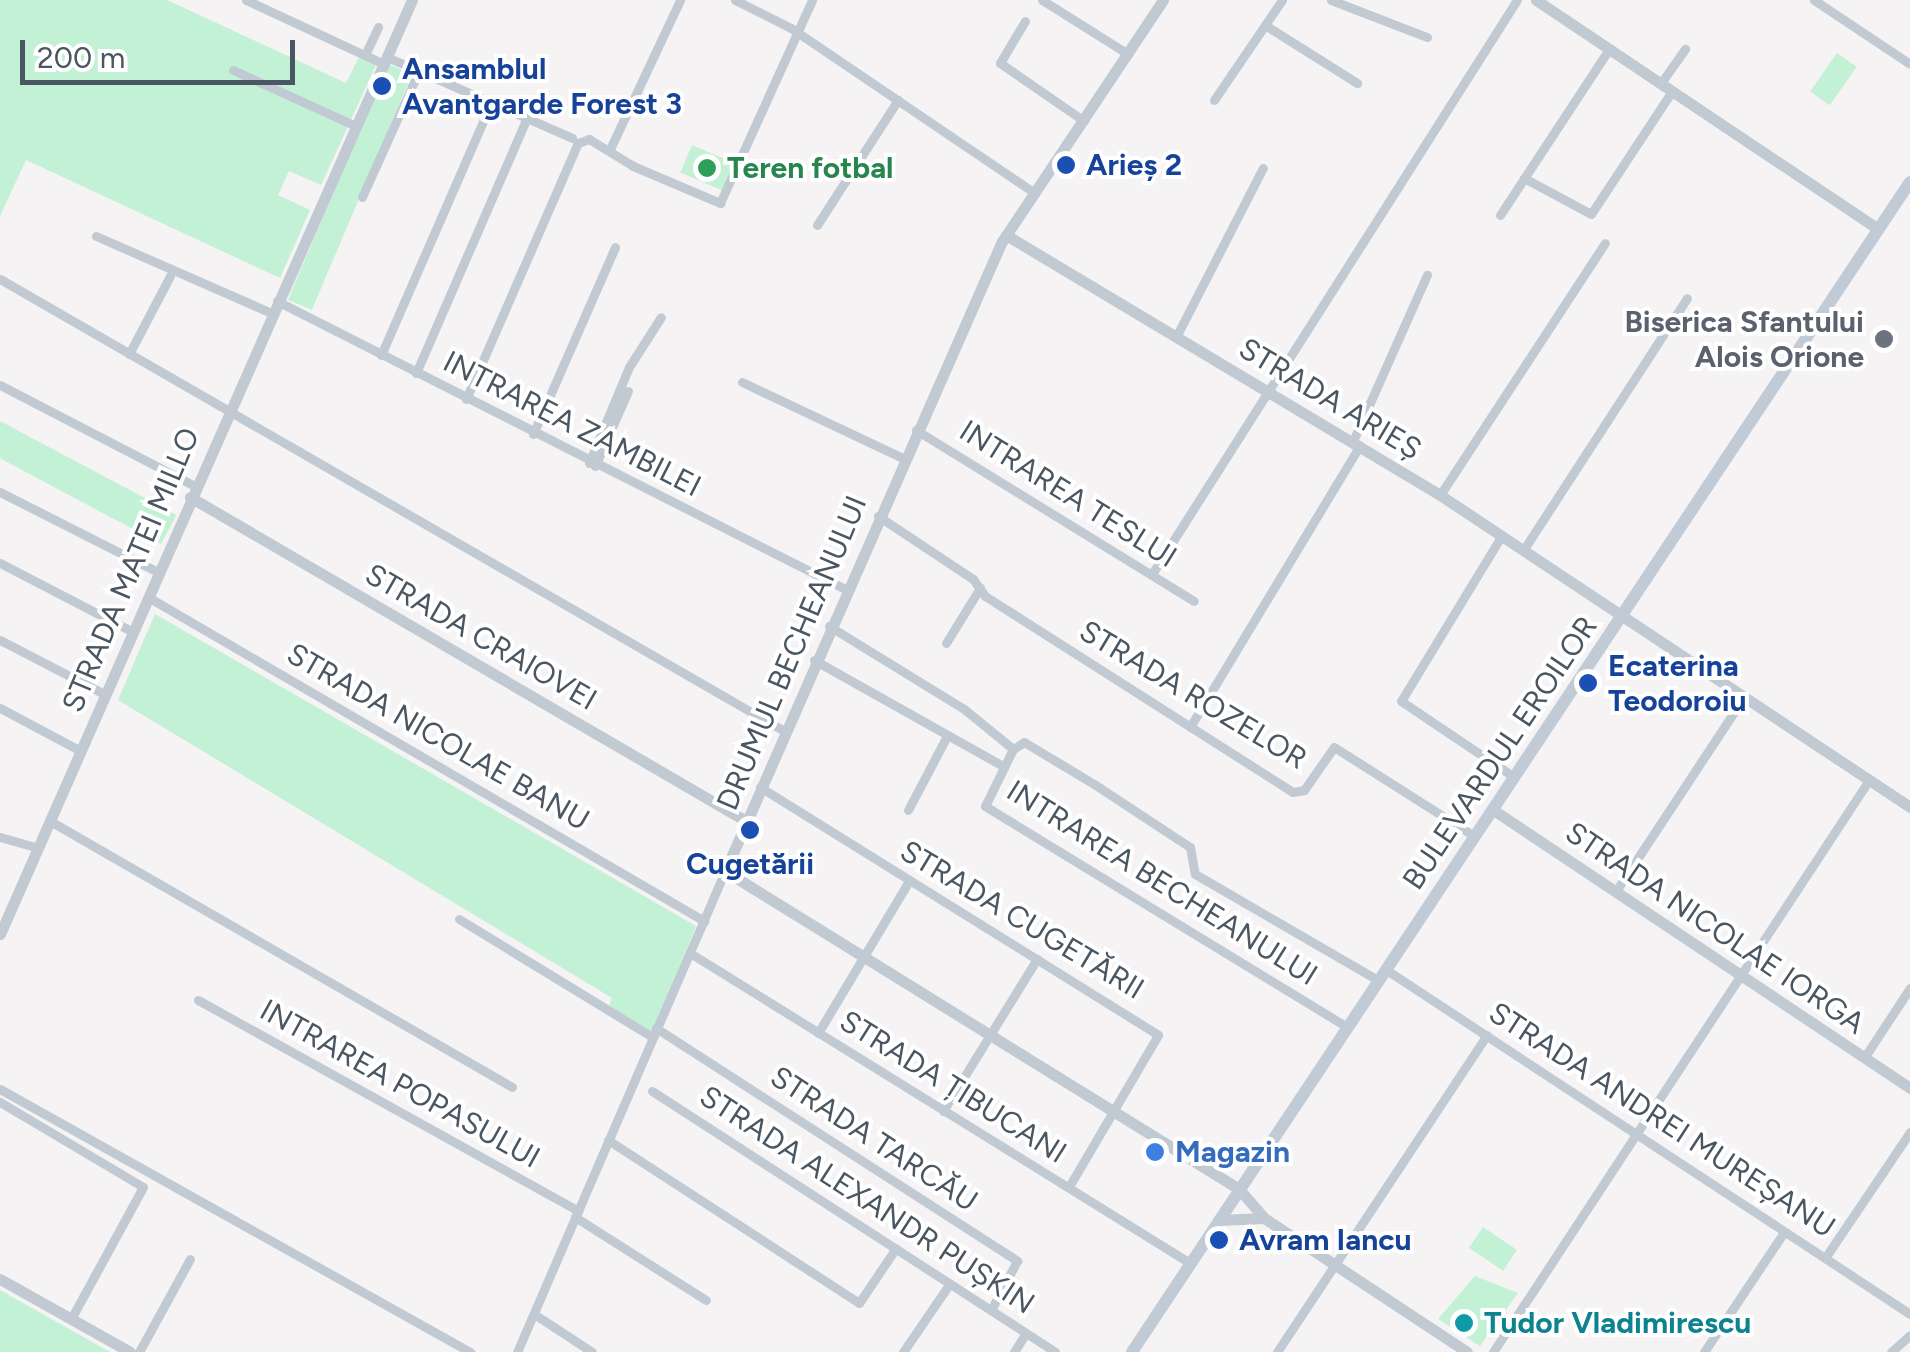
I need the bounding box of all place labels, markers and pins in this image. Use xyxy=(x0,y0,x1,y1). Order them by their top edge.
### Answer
place label: Ansamblul Avantgarde Forest 3 xyxy=(402,51,682,122)
marker: Ansamblul Avantgarde Forest 3 xyxy=(371,75,393,97)
place label: Arieș 2 xyxy=(1086,147,1182,183)
place label: Teren fotbal xyxy=(727,150,893,186)
marker: Arieș 2 xyxy=(1055,154,1077,176)
marker: Teren fotbal xyxy=(696,157,718,179)
place label: Biserica Sfantului Alois Orione xyxy=(1624,304,1864,374)
marker: Biserica Sfantului Alois Orione xyxy=(1873,328,1895,350)
place label: Ecaterina Teodoroiu xyxy=(1608,648,1747,718)
marker: Ecaterina Teodoroiu xyxy=(1577,672,1599,694)
marker: Cugetării xyxy=(739,819,761,841)
place label: Cugetării xyxy=(686,846,814,882)
place label: Magazin xyxy=(1175,1134,1290,1170)
marker: Magazin xyxy=(1144,1141,1166,1163)
place label: Avram Iancu xyxy=(1239,1222,1412,1258)
marker: Avram Iancu xyxy=(1208,1229,1230,1251)
place label: Tudor Vladimirescu xyxy=(1484,1305,1751,1341)
marker: Tudor Vladimirescu xyxy=(1453,1312,1475,1334)

